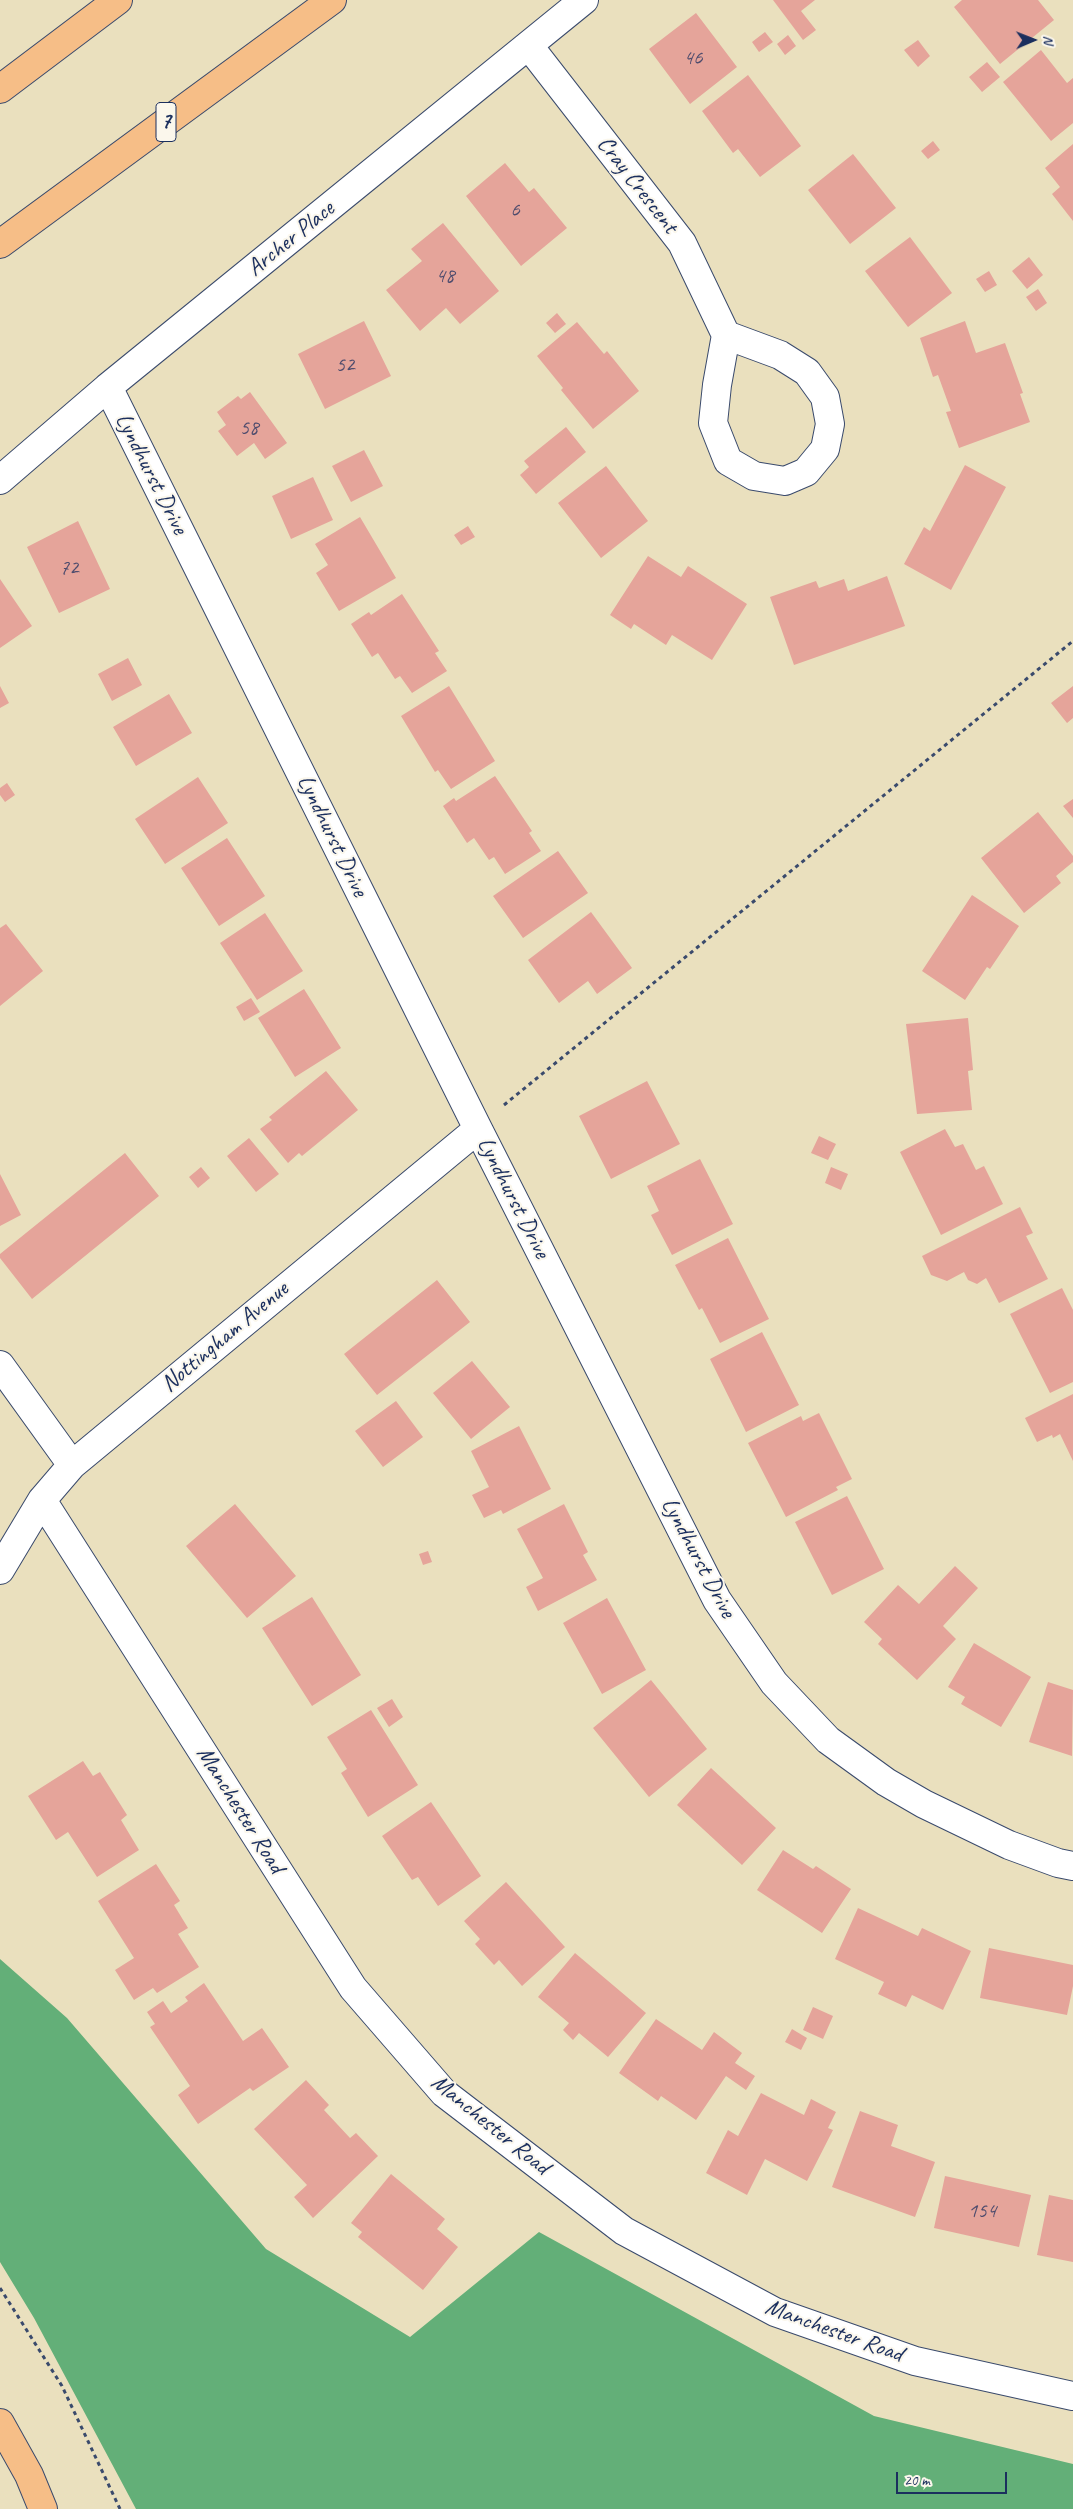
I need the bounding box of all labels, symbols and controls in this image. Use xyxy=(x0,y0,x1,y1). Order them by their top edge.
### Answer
north arrow xyxy=(1008,15,1058,65)
text: N xyxy=(1040,35,1057,44)
house number: 46 xyxy=(684,45,702,71)
road number: 7 xyxy=(156,102,176,142)
street label: Cray Crescent xyxy=(590,131,684,239)
street label: Archer Place xyxy=(241,195,341,283)
house number: 6 xyxy=(510,197,520,223)
house number: 48 xyxy=(436,263,454,289)
house number: 52 xyxy=(336,352,354,378)
street label: Lyndhurst Drive xyxy=(108,409,194,539)
house number: 58 xyxy=(240,415,258,441)
house number: 72 xyxy=(60,555,78,581)
street label: Lyndhurst Drive xyxy=(290,770,374,902)
street label: Lyndhurst Drive xyxy=(470,1133,556,1263)
street label: Nottingham Avenue xyxy=(155,1275,295,1399)
street label: Lyndhurst Drive xyxy=(654,1493,742,1623)
street label: Manchester Road xyxy=(190,1741,290,1879)
street label: Manchester Road xyxy=(425,2068,555,2182)
house number: 154 xyxy=(968,2198,996,2224)
street label: Manchester Road xyxy=(761,2293,907,2369)
scale bar xyxy=(898,2462,1009,2494)
text: 20 m xyxy=(904,2471,930,2490)

